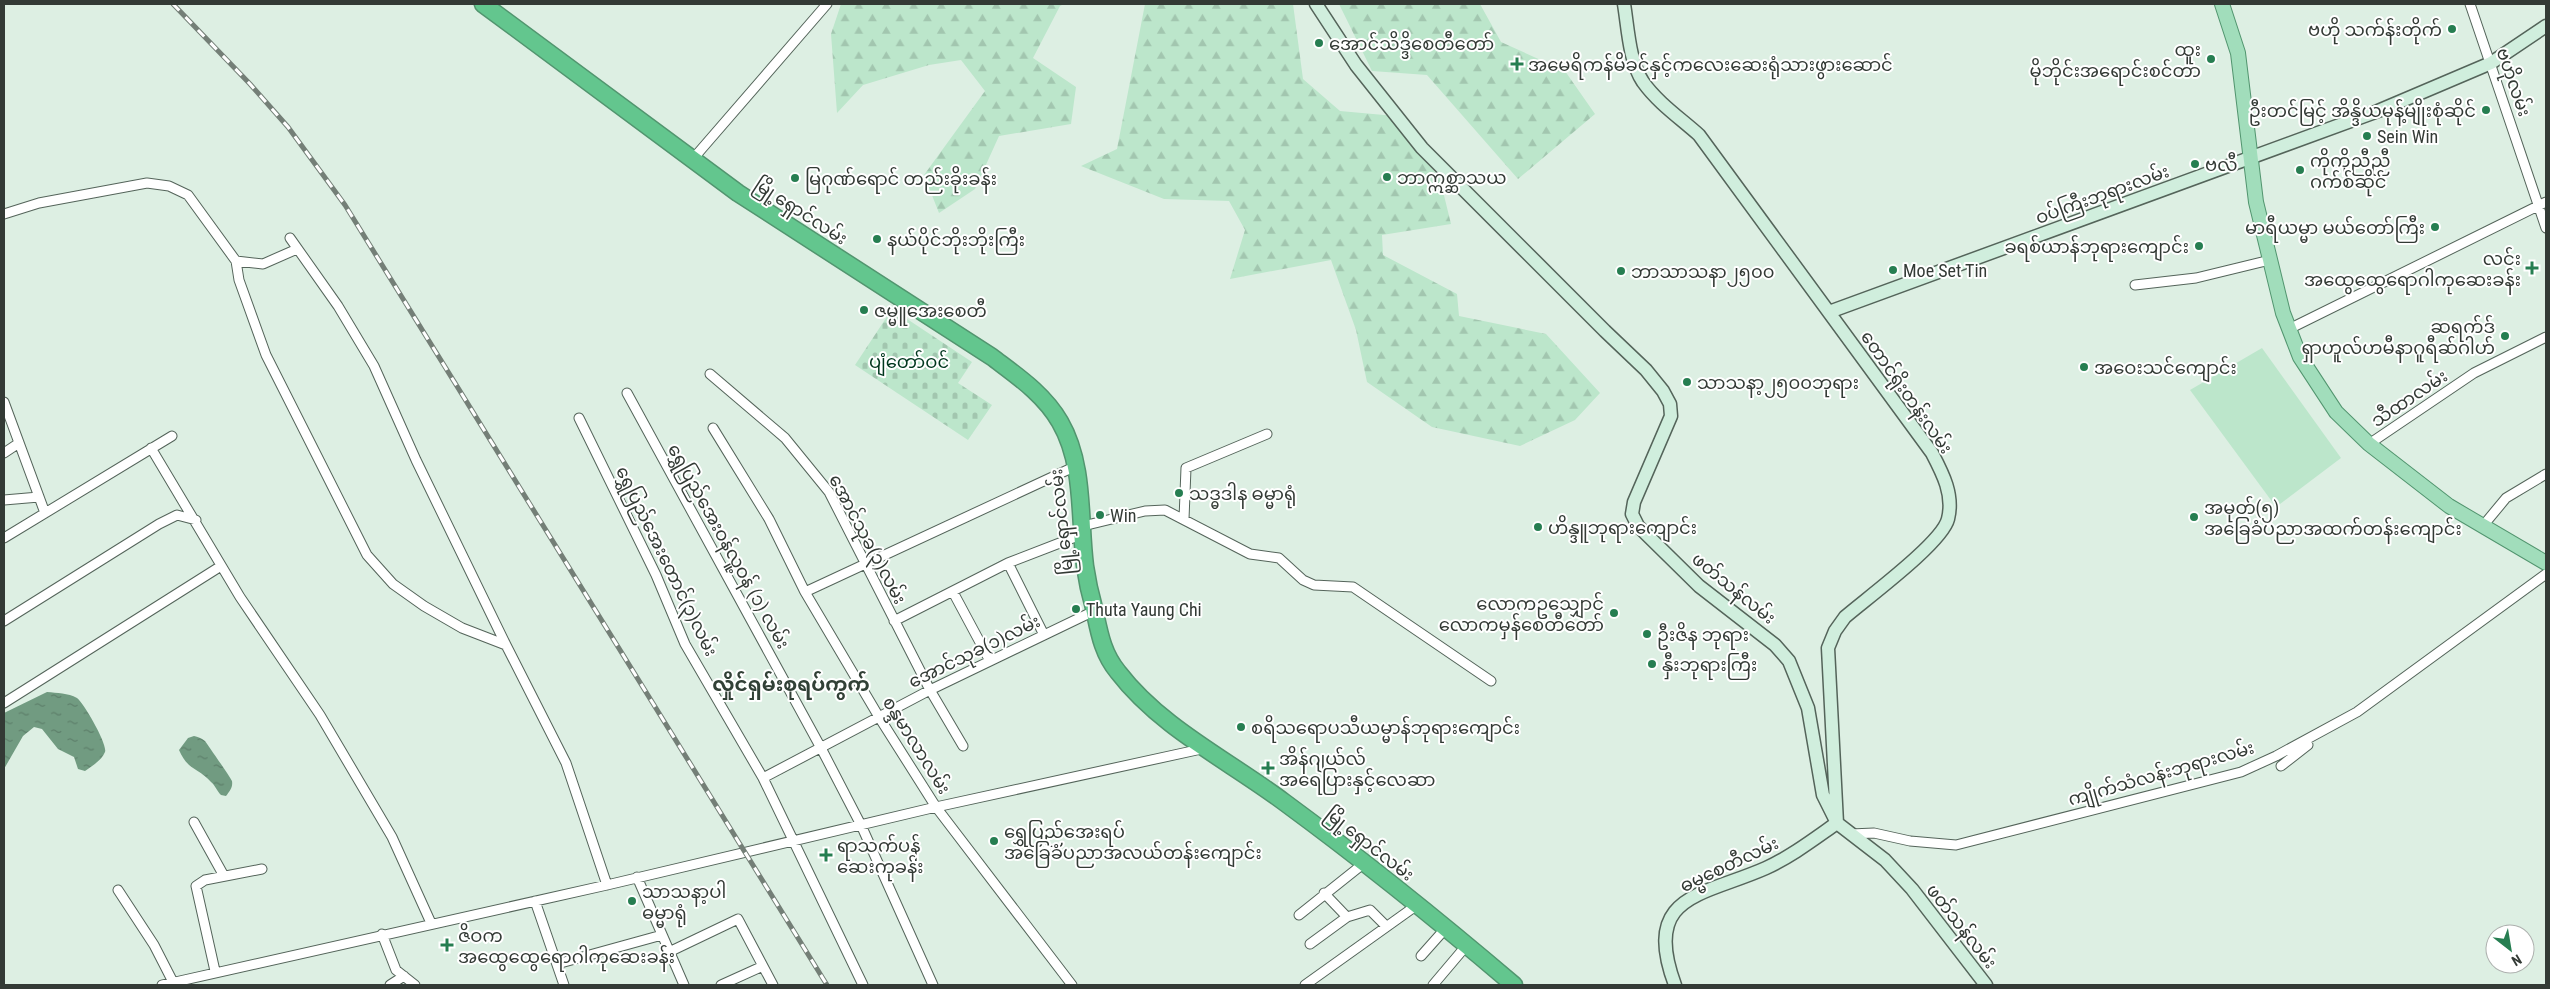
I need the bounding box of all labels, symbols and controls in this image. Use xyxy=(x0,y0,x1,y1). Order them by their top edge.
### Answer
place label: ဗဟို သက်န်းတိုက် xyxy=(2308,16,2442,45)
marker: ဗဟို သက်န်းတိုက် xyxy=(2446,23,2458,35)
place label: အောင်သိဒ္ဒိစေတီတော် xyxy=(1329,30,1494,59)
marker: အောင်သိဒ္ဒိစေတီတော် xyxy=(1313,37,1325,49)
place label: ထူး မိုဘိုင်းအရောင်းစင်တာ xyxy=(2030,39,2201,86)
street label: ဗဟိုလမ်း xyxy=(2488,44,2538,121)
place label: အမေရိကန်မိခင်နှင့်ကလေးဆေးရုံသားဖွားဆောင် xyxy=(1528,51,1893,80)
marker: ထူး မိုဘိုင်းအရောင်းစင်တာ xyxy=(2205,53,2217,65)
marker: အမေရိကန်မိခင်နှင့်ကလေးဆေးရုံသားဖွားဆောင် xyxy=(1510,57,1524,71)
place label: ဦးတင်မြင့် အိန္ဒိယမုန့်မျိုးစုံဆိုင် xyxy=(2249,97,2476,126)
marker: ဦးတင်မြင့် အိန္ဒိယမုန့်မျိုးစုံဆိုင် xyxy=(2480,104,2492,116)
place label: Sein Win xyxy=(2377,126,2438,147)
marker: Sein Win xyxy=(2361,130,2373,142)
place label: ကိုကိုညီညီ ဂက်စ်ဆိုင် xyxy=(2310,147,2390,197)
place label: ဗလီ xyxy=(2205,151,2237,175)
street label: ဝပ်ကြီးဘုရားလမ်း xyxy=(2031,157,2173,233)
marker: ဗလီ xyxy=(2189,158,2201,170)
marker: ကိုကိုညီညီ ဂက်စ်ဆိုင် xyxy=(2294,164,2306,176)
place label: မြဂုဏ်ရောင် တည်းခိုးခန်း xyxy=(805,165,997,194)
place label: ဘာဣစ္ဆာသယ xyxy=(1397,167,1507,193)
street label: မြို့ရှောင်လမ်း xyxy=(748,171,853,253)
marker: ဘာဣစ္ဆာသယ xyxy=(1381,171,1393,183)
marker: မြဂုဏ်ရောင် တည်းခိုးခန်း xyxy=(789,172,801,184)
place label: မာရီယမ္မာ မယ်တော်ကြီး xyxy=(2245,214,2425,243)
marker: မာရီယမ္မာ မယ်တော်ကြီး xyxy=(2429,221,2441,233)
place label: နယ်ပိုင်ဘိုးဘိုးကြီး xyxy=(887,226,1025,255)
marker: နယ်ပိုင်ဘိုးဘိုးကြီး xyxy=(871,233,883,245)
place label: ခရစ်ယာန်ဘုရားကျောင်း xyxy=(2004,234,2189,262)
marker: ခရစ်ယာန်ဘုရားကျောင်း xyxy=(2193,240,2205,252)
place label: လင်း အထွေထွေရောဂါကုဆေးခန်း xyxy=(2304,246,2521,295)
place label: Moe Set Tin xyxy=(1903,260,1987,281)
place label: ဘာသာသနာ၂၅၀၀ xyxy=(1631,261,1774,287)
marker: လင်း အထွေထွေရောဂါကုဆေးခန်း xyxy=(2525,261,2539,275)
marker: Moe Set Tin xyxy=(1887,264,1899,276)
marker: ဘာသာသနာ၂၅၀၀ xyxy=(1615,265,1627,277)
place label: ဇမ္မူအေးစေတီ xyxy=(874,297,987,326)
marker: ဇမ္မူအေးစေတီ xyxy=(858,304,870,316)
place label: ဆရက်ဒ် ရှာဟူလ်ဟမီနာဂူရီဆ်ဂါဟ် xyxy=(2301,314,2495,363)
street label: တောင်ရိုးတန်းလမ်း xyxy=(1853,325,1960,460)
marker: ဆရက်ဒ် ရှာဟူလ်ဟမီနာဂူရီဆ်ဂါဟ် xyxy=(2499,330,2511,342)
park label: ပျံတော်ဝင် xyxy=(869,349,949,377)
place label: အဝေးသင်ကျောင်း xyxy=(2094,355,2237,383)
marker: အဝေးသင်ကျောင်း xyxy=(2078,361,2090,373)
street label: သီထာလမ်း xyxy=(2365,362,2451,431)
place label: သာသနာ့၂၅၀၀ဘုရား xyxy=(1697,372,1859,398)
marker: သာသနာ့၂၅၀၀ဘုရား xyxy=(1681,376,1693,388)
street label: ရွှေပြည်အေးဝန်လူ့ဝန် (၁) လမ်း xyxy=(659,439,796,655)
street label: ရွှေပြည်အေးတောင်(၃)လမ်း xyxy=(607,462,724,662)
street label: မြို့ရှောင်လမ်း xyxy=(1042,467,1082,576)
street label: အောင်သုခ(၃)လမ်း xyxy=(821,470,913,610)
place label: သဒ္ဓဒါန ဓမ္မာရုံ xyxy=(1189,482,1296,509)
marker: သဒ္ဓဒါန ဓမ္မာရုံ xyxy=(1173,487,1185,499)
place label: အမုတ်(၅) အခြေခံပညာအထက်တန်းကျောင်း xyxy=(2204,495,2462,544)
place label: Win xyxy=(1110,505,1137,526)
marker: Win xyxy=(1094,509,1106,521)
marker: အမုတ်(၅) အခြေခံပညာအထက်တန်းကျောင်း xyxy=(2188,511,2200,523)
place label: ဟိန္ဒူဘုရားကျောင်း xyxy=(1548,514,1697,543)
marker: ဟိန္ဒူဘုရားကျောင်း xyxy=(1532,521,1544,533)
street label: ဖတ်သန်လမ်း xyxy=(1685,546,1781,632)
place label: လောကဥသျှောင် လောကမှန်စေတီတော် xyxy=(1439,591,1604,640)
place label: Thuta Yaung Chi xyxy=(1086,599,1202,620)
marker: Thuta Yaung Chi xyxy=(1070,603,1082,615)
marker: လောကဥသျှောင် လောကမှန်စေတီတော် xyxy=(1608,607,1620,619)
street label: အောင်သုခ(၁)လမ်း xyxy=(904,608,1045,696)
place label: ဦးဇိန ဘုရား xyxy=(1657,621,1749,650)
marker: ဦးဇိန ဘုရား xyxy=(1641,628,1653,640)
place label: နှီးဘုရားကြီး xyxy=(1662,651,1757,680)
marker: နှီးဘုရားကြီး xyxy=(1646,658,1658,670)
district label: လှိုင်ရှမ်းစုရပ်ကွက် xyxy=(712,671,870,700)
street label: စန္ဒမာလာလမ်း xyxy=(874,691,957,800)
place label: စရိသရောပသီယမ္မာန်ဘုရားကျောင်း xyxy=(1251,714,1520,743)
marker: စရိသရောပသီယမ္မာန်ဘုရားကျောင်း xyxy=(1235,721,1247,733)
street label: ကျိုက်သံလန်းဘုရားလမ်း xyxy=(2065,733,2258,814)
place label: အိန်ဂျယ်လ် အရေပြားနှင့်လေဆာ xyxy=(1279,745,1435,795)
marker: အိန်ဂျယ်လ် အရေပြားနှင့်လေဆာ xyxy=(1261,761,1275,775)
street label: မြို့ရှောင်လမ်း xyxy=(1318,801,1420,889)
place label: ရွှေပြည်အေးရပ် အခြေခံပညာအလယ်တန်းကျောင်း xyxy=(1004,819,1262,868)
street label: ဓမ္မစေတီလမ်း xyxy=(1675,829,1784,901)
place label: ရာသက်ပန် ဆေးကုခန်း xyxy=(837,833,924,882)
marker: ရွှေပြည်အေးရပ် အခြေခံပညာအလယ်တန်းကျောင်း xyxy=(988,835,1000,847)
marker: ရာသက်ပန် ဆေးကုခန်း xyxy=(819,848,833,862)
street label: ဖတ်သန်လမ်း xyxy=(1919,878,2003,976)
place label: သာသနာ့ပါ ဓမ္မာရုံ xyxy=(642,880,726,928)
marker: သာသနာ့ပါ ဓမ္မာရုံ xyxy=(626,895,638,907)
place label: ဇိဝက အထွေထွေရောဂါကုဆေးခန်း xyxy=(458,922,675,972)
north arrow xyxy=(2485,924,2535,974)
marker: ဇိဝက အထွေထွေရောဂါကုဆေးခန်း xyxy=(440,938,454,952)
text: N xyxy=(2509,951,2524,969)

